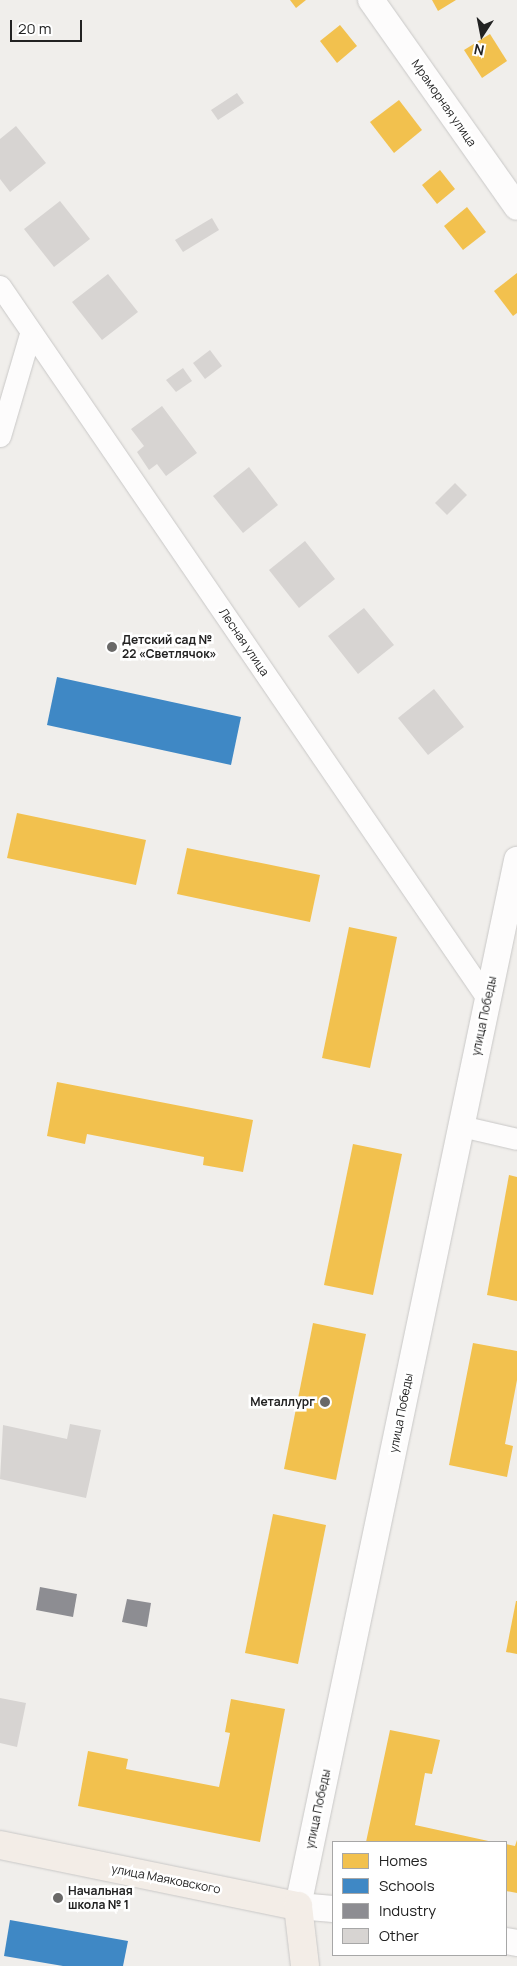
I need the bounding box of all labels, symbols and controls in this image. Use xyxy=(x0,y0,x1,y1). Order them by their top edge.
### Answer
scale bar xyxy=(12,10,85,42)
north arrow xyxy=(457,10,507,60)
text: 20 m xyxy=(18,18,51,39)
text: N xyxy=(472,40,486,61)
street label: Мраморная улица xyxy=(409,57,479,149)
street label: Лесная улица xyxy=(216,605,272,679)
place label: Детский сад № 22 «Светлячок» xyxy=(122,633,217,661)
marker: Детский сад № 22 «Светлячок» xyxy=(106,641,118,653)
street label: улица Победы xyxy=(469,975,499,1057)
street label: улица Победы xyxy=(386,1372,416,1454)
place label: Металлург xyxy=(250,1395,315,1409)
marker: Металлург xyxy=(319,1396,331,1408)
street label: улица Победы xyxy=(303,1768,333,1850)
legend xyxy=(332,1841,507,1956)
text: Homes xyxy=(379,1850,427,1871)
street label: улица Маяковского xyxy=(110,1861,222,1897)
text: Schools xyxy=(379,1875,435,1896)
place label: Начальная школа № 1 xyxy=(68,1884,133,1912)
marker: Начальная школа № 1 xyxy=(52,1892,64,1904)
text: Industry xyxy=(379,1900,436,1921)
text: Other xyxy=(379,1925,419,1946)

